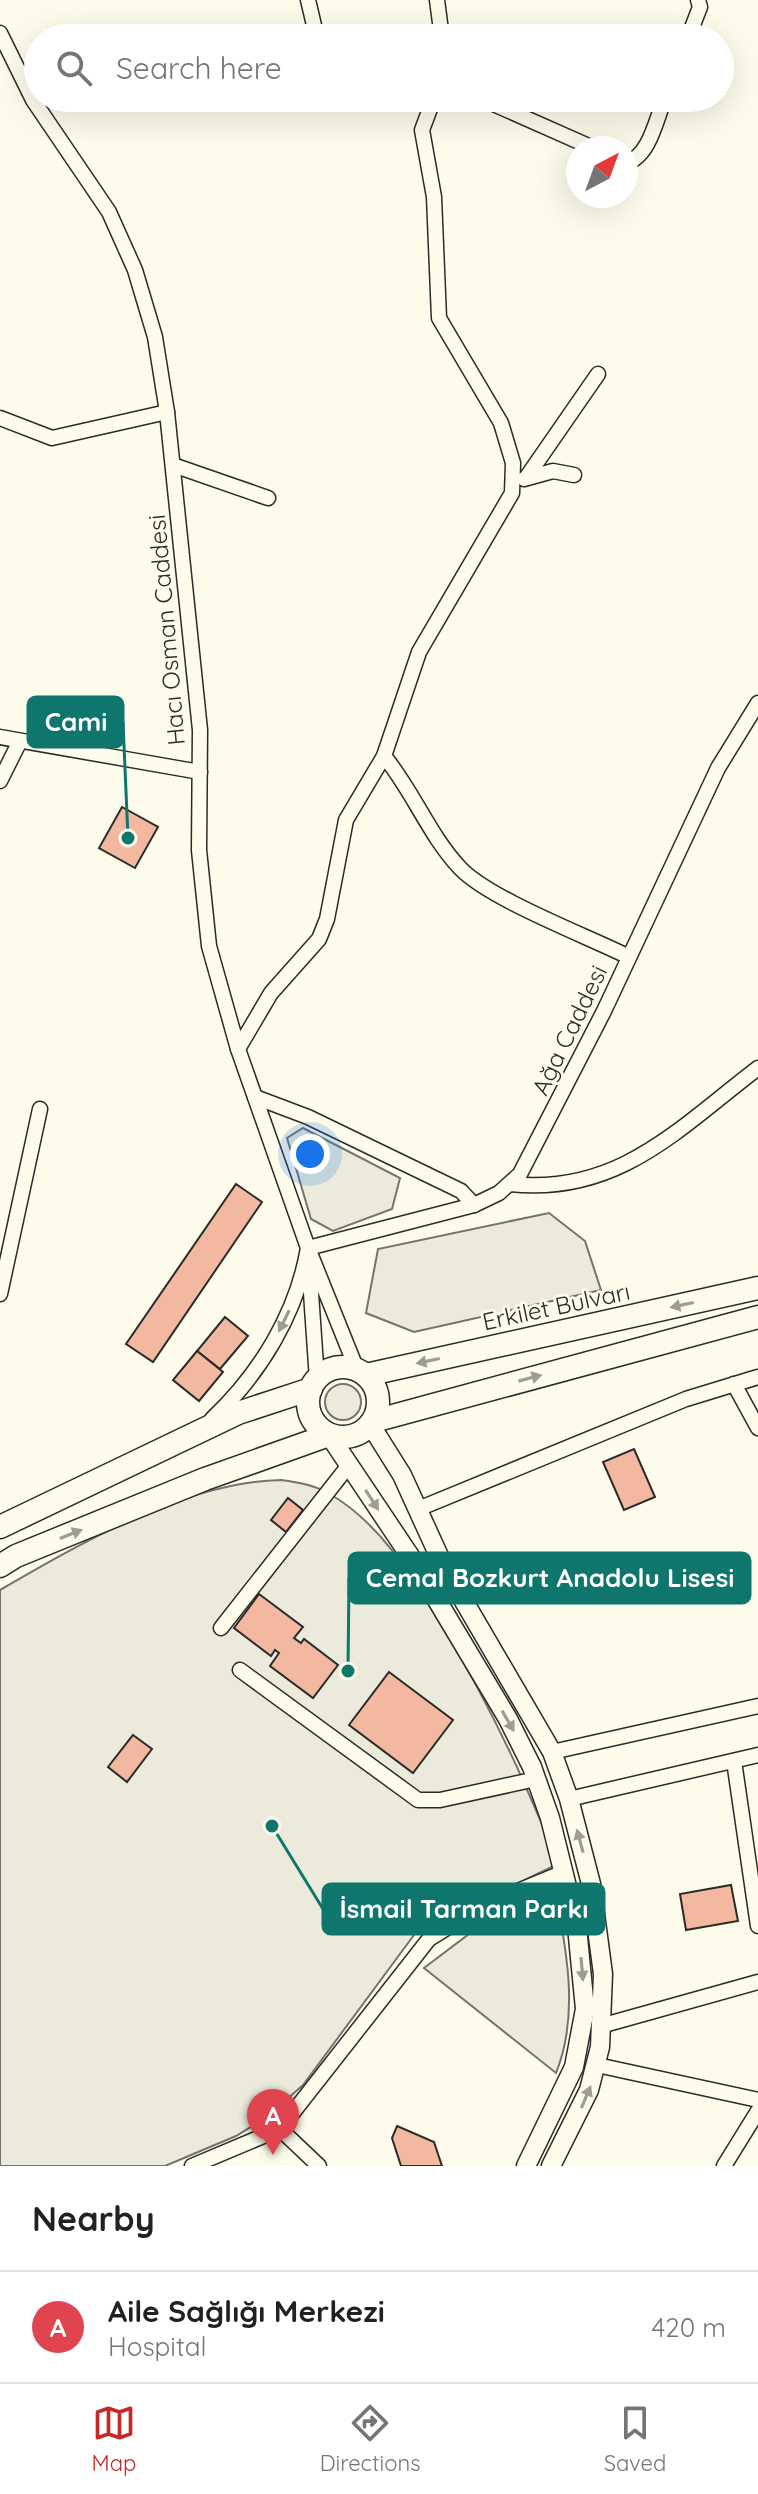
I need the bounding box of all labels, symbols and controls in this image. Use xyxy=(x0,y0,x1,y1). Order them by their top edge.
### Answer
search box xyxy=(24,24,734,112)
icon: search xyxy=(52,46,96,90)
text: Search here xyxy=(116,49,282,87)
north arrow xyxy=(566,136,638,208)
street label: Hacı Osman Caddesi xyxy=(141,513,191,747)
callout: Cami xyxy=(28,697,123,747)
text: Cami xyxy=(45,705,107,738)
street label: Ağa Caddesi xyxy=(525,960,613,1100)
your location xyxy=(290,1134,330,1174)
street label: Erkilet Bulvarı xyxy=(479,1276,633,1336)
one-way arrow xyxy=(669,1299,694,1312)
one-way arrow xyxy=(277,1310,290,1333)
one-way arrow xyxy=(415,1355,440,1368)
one-way arrow xyxy=(518,1372,543,1384)
one-way arrow xyxy=(365,1489,379,1511)
one-way arrow xyxy=(59,1527,83,1540)
callout: Cemal Bozkurt Anadolu Lisesi xyxy=(349,1553,750,1603)
text: Cemal Bozkurt Anadolu Lisesi xyxy=(366,1561,734,1594)
one-way arrow xyxy=(501,1710,515,1732)
one-way arrow xyxy=(574,1829,586,1854)
callout: İsmail Tarman Parkı xyxy=(323,1884,604,1934)
text: İsmail Tarman Parkı xyxy=(340,1892,588,1925)
one-way arrow xyxy=(576,1957,589,1982)
one-way arrow xyxy=(579,2085,592,2108)
pin: A xyxy=(247,2089,299,2155)
text: Nearby xyxy=(32,2197,155,2240)
text: Aile Sağlığı Merkezi xyxy=(108,2292,385,2330)
text: A xyxy=(50,2311,66,2344)
text: 420 m xyxy=(652,2311,726,2344)
text: Hospital xyxy=(108,2330,207,2363)
tab: Map xyxy=(92,2401,136,2477)
tab: Directions xyxy=(320,2401,420,2477)
tab: Saved xyxy=(604,2401,666,2477)

